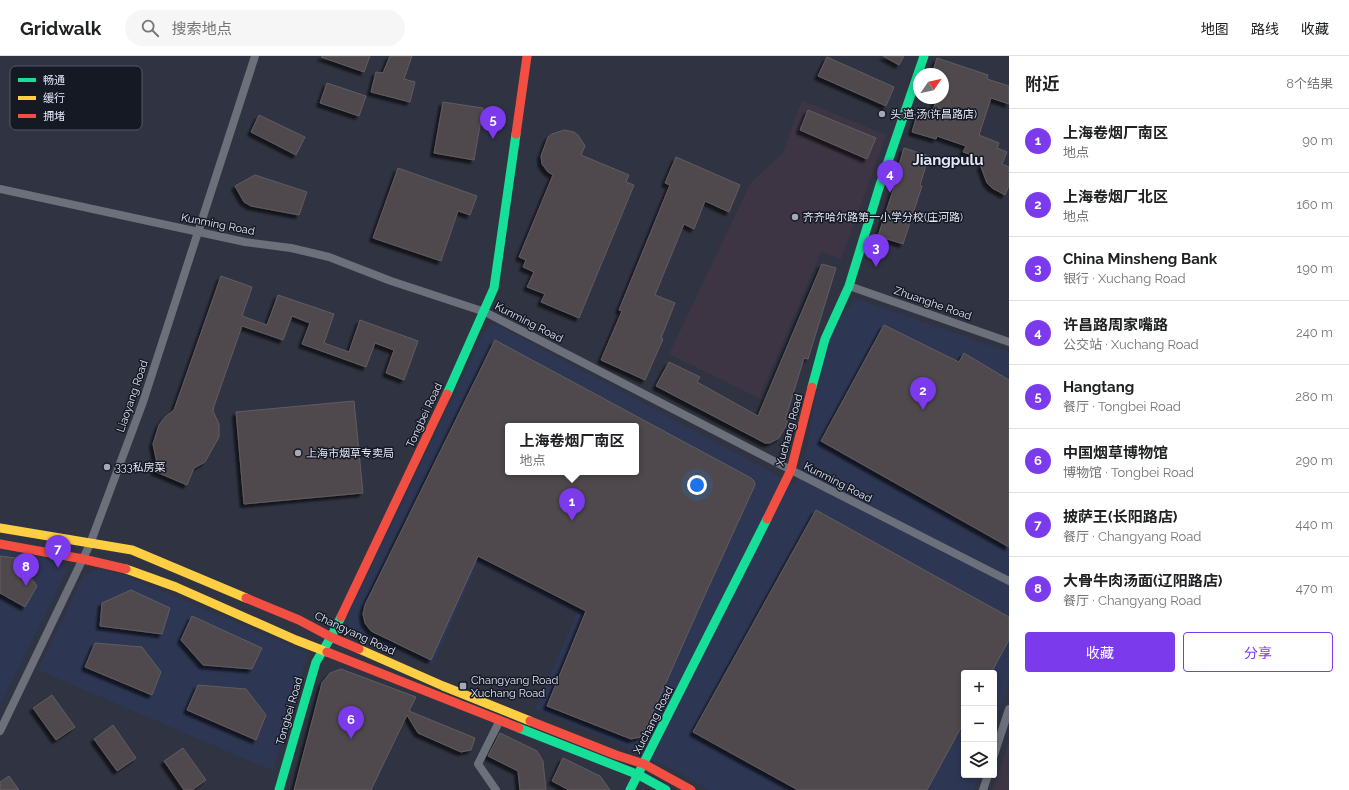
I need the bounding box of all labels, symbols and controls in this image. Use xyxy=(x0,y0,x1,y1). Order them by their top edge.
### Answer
search box xyxy=(125,10,405,46)
text: Gridwalk xyxy=(20,17,101,39)
icon: search xyxy=(139,17,161,39)
text: 搜索地点 xyxy=(171,20,231,38)
text: 地图 xyxy=(1201,21,1229,37)
text: 路线 xyxy=(1251,21,1279,37)
text: 收藏 xyxy=(1301,21,1329,37)
legend xyxy=(10,66,142,130)
north arrow xyxy=(913,68,949,104)
text: 畅通 xyxy=(43,74,65,87)
text: 附近 xyxy=(1025,74,1059,94)
text: 8个结果 xyxy=(1286,76,1333,91)
text: 缓行 xyxy=(43,92,65,105)
pin: 5 xyxy=(480,106,506,139)
place label: 头·道·汤(许昌路店) xyxy=(890,108,977,121)
marker: 头·道·汤(许昌路店) xyxy=(877,109,887,119)
text: 拥堵 xyxy=(43,110,65,123)
text: 上海卷烟厂南区 xyxy=(1063,124,1168,142)
text: 1 xyxy=(1035,133,1041,148)
text: 90 m xyxy=(1302,133,1333,148)
text: 地点 xyxy=(1063,145,1089,160)
district label: Jiangpulu xyxy=(912,151,984,169)
pin: 4 xyxy=(877,160,903,193)
text: 上海卷烟厂北区 xyxy=(1063,188,1168,206)
text: 2 xyxy=(1034,197,1042,212)
text: 160 m xyxy=(1296,197,1333,212)
text: 地点 xyxy=(1063,209,1089,224)
street label: Kunming Road xyxy=(180,211,256,238)
place label: 齐齐哈尔路第一小学分校(庄河路) xyxy=(803,211,963,224)
marker: 齐齐哈尔路第一小学分校(庄河路) xyxy=(790,212,800,222)
pin: 3 xyxy=(863,234,889,267)
text: China Minsheng Bank xyxy=(1063,250,1217,268)
text: 3 xyxy=(1034,261,1042,276)
text: 190 m xyxy=(1297,261,1333,276)
text: 银行 · Xuchang Road xyxy=(1063,271,1186,286)
street label: Zhuanghe Road xyxy=(892,284,973,323)
street label: Kunming Road xyxy=(493,300,565,345)
text: 许昌路周家嘴路 xyxy=(1063,316,1168,334)
text: 4 xyxy=(1034,325,1042,340)
text: 240 m xyxy=(1296,325,1333,340)
text: 公交站 · Xuchang Road xyxy=(1063,337,1199,352)
street label: Liaoyang Road xyxy=(114,358,151,434)
pin: 2 xyxy=(910,377,936,410)
text: Hangtang xyxy=(1063,378,1134,396)
street label: Tongbei Road xyxy=(404,381,445,450)
text: 5 xyxy=(1034,389,1042,404)
text: 280 m xyxy=(1295,389,1333,404)
street label: Xuchang Road xyxy=(774,393,805,468)
text: 餐厅 · Tongbei Road xyxy=(1063,399,1181,414)
popup xyxy=(505,423,639,475)
text: 上海卷烟厂南区 xyxy=(519,432,625,450)
text: 中国烟草博物馆 xyxy=(1063,444,1168,462)
place label: 上海市烟草专卖局 xyxy=(306,447,394,460)
marker: 上海市烟草专卖局 xyxy=(293,448,303,458)
text: 地点 xyxy=(519,453,546,468)
text: 6 xyxy=(1034,453,1042,468)
text: 290 m xyxy=(1295,453,1333,468)
street label: Kunming Road xyxy=(802,460,874,505)
place label: 333私房菜 xyxy=(115,461,166,474)
marker: 333私房菜 xyxy=(102,462,112,472)
text: 博物馆 · Tongbei Road xyxy=(1063,465,1194,480)
your location xyxy=(687,475,707,495)
pin: 1 xyxy=(559,488,585,521)
text: 披萨王(长阳路店) xyxy=(1063,508,1177,526)
text: 7 xyxy=(1034,517,1042,532)
text: 440 m xyxy=(1296,517,1333,532)
text: 餐厅 · Changyang Road xyxy=(1063,529,1201,544)
pin: 7 xyxy=(45,535,71,568)
pin: 8 xyxy=(13,553,39,586)
text: 大骨牛肉汤面(辽阳路店) xyxy=(1063,572,1222,590)
text: 8 xyxy=(1034,581,1042,596)
text: 470 m xyxy=(1296,581,1333,596)
text: 餐厅 · Changyang Road xyxy=(1063,593,1201,608)
street label: Changyang Road xyxy=(312,609,397,658)
button: 收藏 xyxy=(1025,632,1175,672)
button: 分享 xyxy=(1183,632,1333,672)
map controls xyxy=(961,670,997,778)
button: + xyxy=(961,670,997,706)
place label: Changyang Road Xuchang Road xyxy=(471,674,559,700)
street label: Tongbei Road xyxy=(274,676,305,747)
marker: Changyang Road Xuchang Road xyxy=(458,681,468,691)
street label: Xuchang Road xyxy=(631,684,676,756)
pin: 6 xyxy=(338,706,364,739)
button: − xyxy=(961,706,997,742)
button: layers xyxy=(961,742,997,778)

